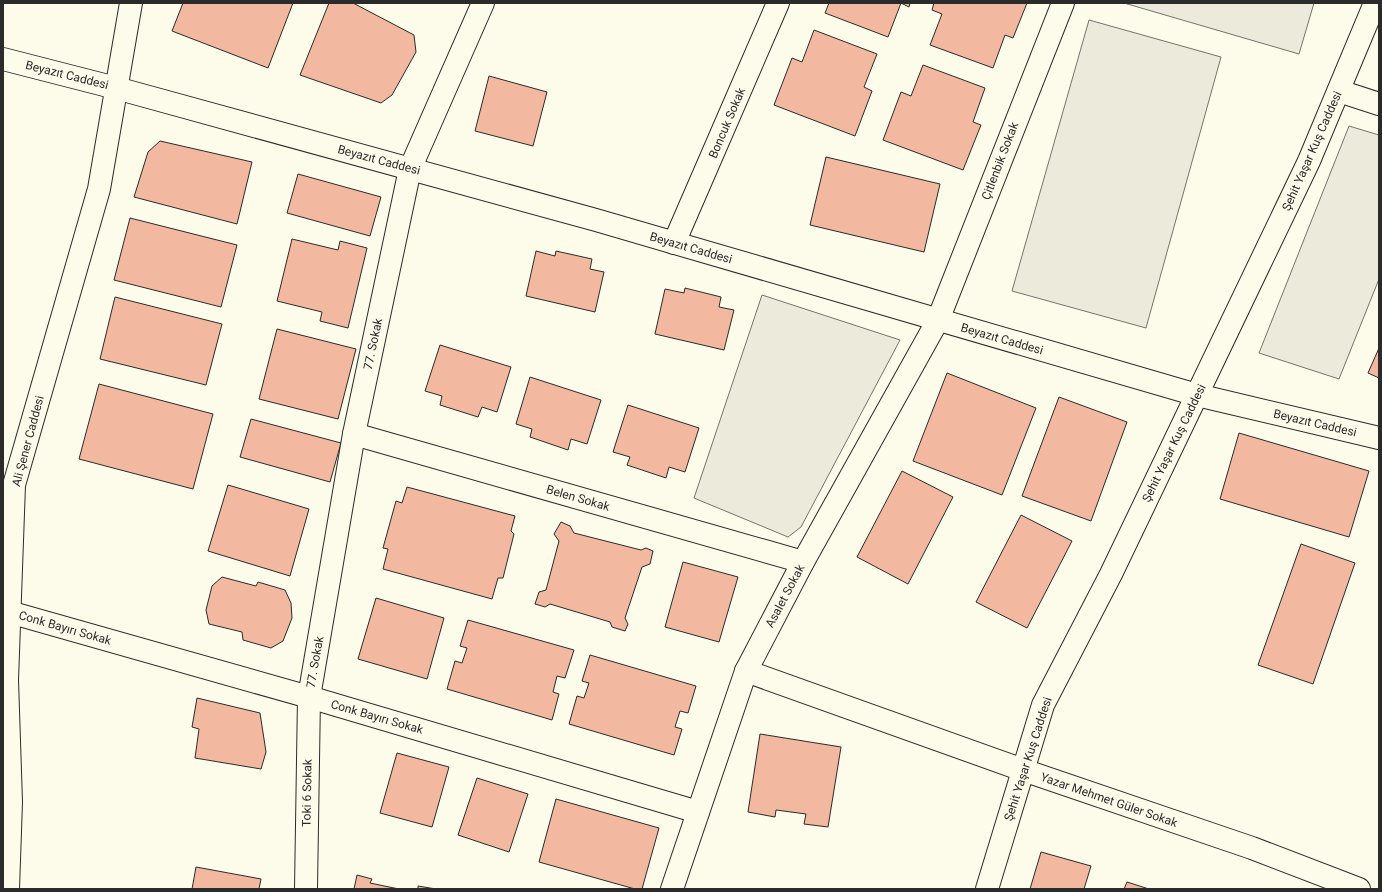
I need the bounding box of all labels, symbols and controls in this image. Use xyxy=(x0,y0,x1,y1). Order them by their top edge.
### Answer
street label: Beyazıt Caddesi xyxy=(24,58,110,92)
street label: Boncuk Sokak xyxy=(706,85,749,161)
street label: Şehit Yaşar Kuş Caddesi xyxy=(1279,89,1345,213)
street label: Çitlenbik Sokak xyxy=(979,119,1022,202)
street label: Beyazıt Caddesi xyxy=(336,142,422,178)
street label: Beyazıt Caddesi xyxy=(648,230,734,266)
street label: 77. Sokak xyxy=(361,316,385,371)
street label: Beyazıt Caddesi xyxy=(959,321,1045,357)
street label: Şehit Yaşar Kuş Caddesi xyxy=(1139,382,1209,504)
street label: Ali Şener Caddesi xyxy=(9,394,47,488)
street label: Beyazıt Caddesi xyxy=(1272,407,1358,439)
street label: Belen Sokak xyxy=(545,482,612,514)
street label: Asalet Sokak xyxy=(763,561,808,630)
street label: Conk Bayırı Sokak xyxy=(17,608,114,648)
street label: 77. Sokak xyxy=(304,634,327,689)
street label: Şehit Yaşar Kuş Caddesi xyxy=(1001,695,1055,823)
street label: Conk Bayırı Sokak xyxy=(329,697,426,737)
street label: Toki 6 Sokak xyxy=(299,758,315,827)
street label: Yazar Mehmet Güler Sokak xyxy=(1039,770,1180,830)

